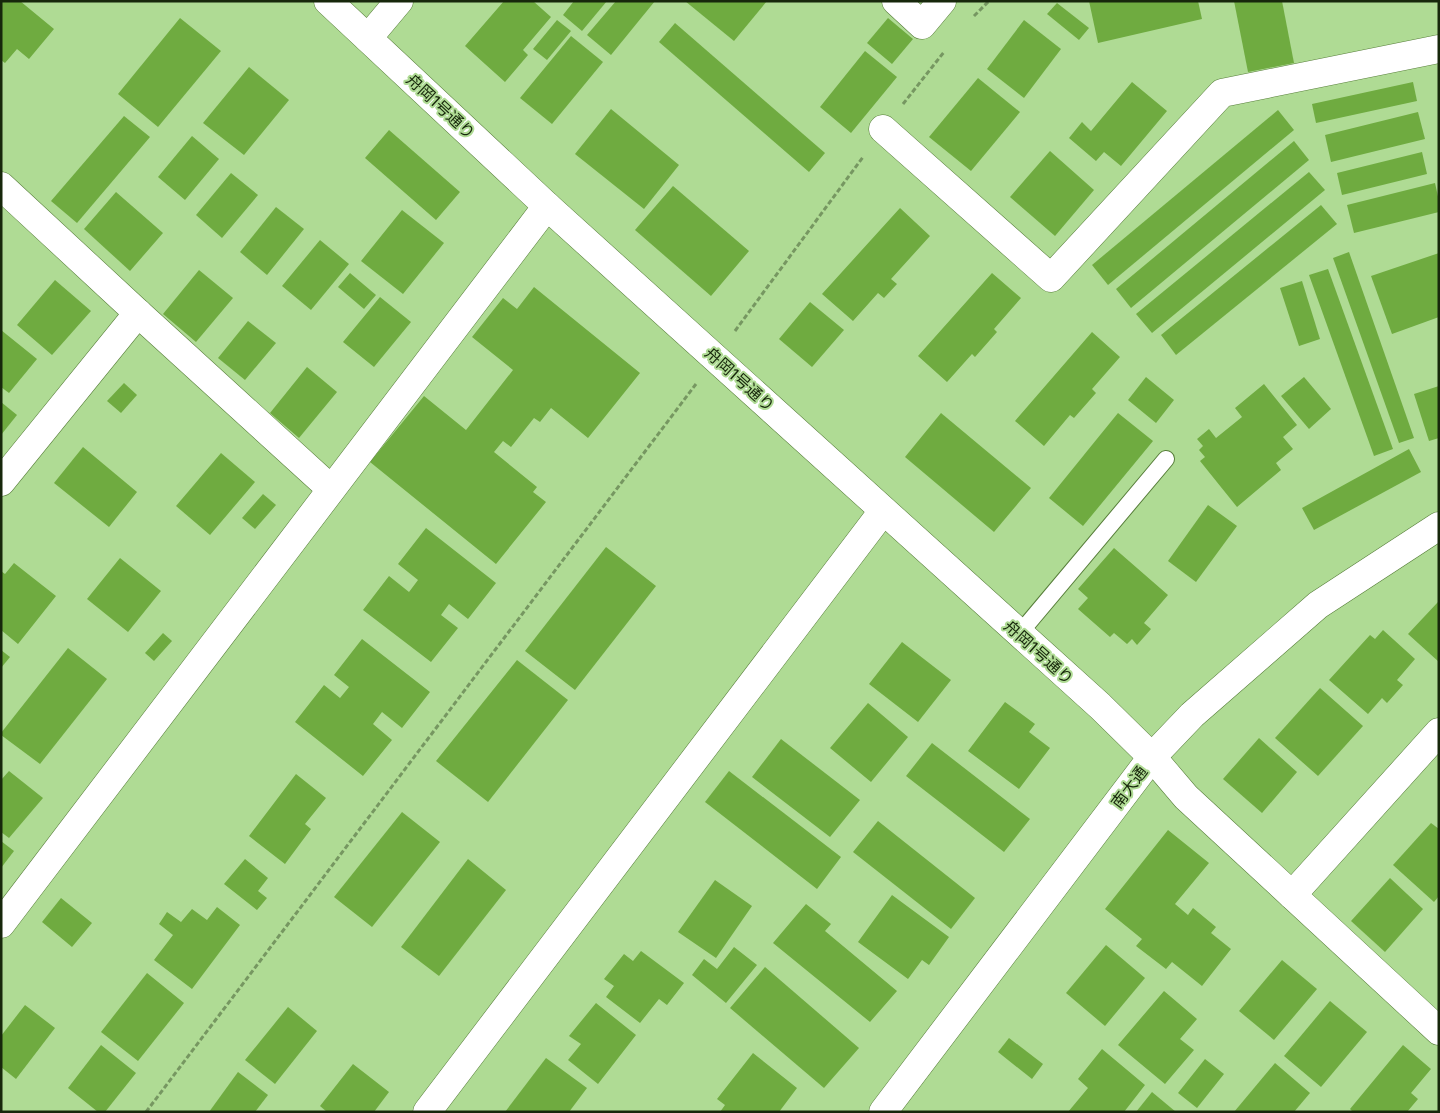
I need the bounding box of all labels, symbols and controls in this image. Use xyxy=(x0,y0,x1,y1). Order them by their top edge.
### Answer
street label: 舟岡1号通り xyxy=(403,69,479,143)
street label: 舟岡1号通り xyxy=(701,343,779,415)
street label: 舟岡1号通り xyxy=(1000,616,1078,688)
street label: 南大通 xyxy=(1107,762,1151,812)

